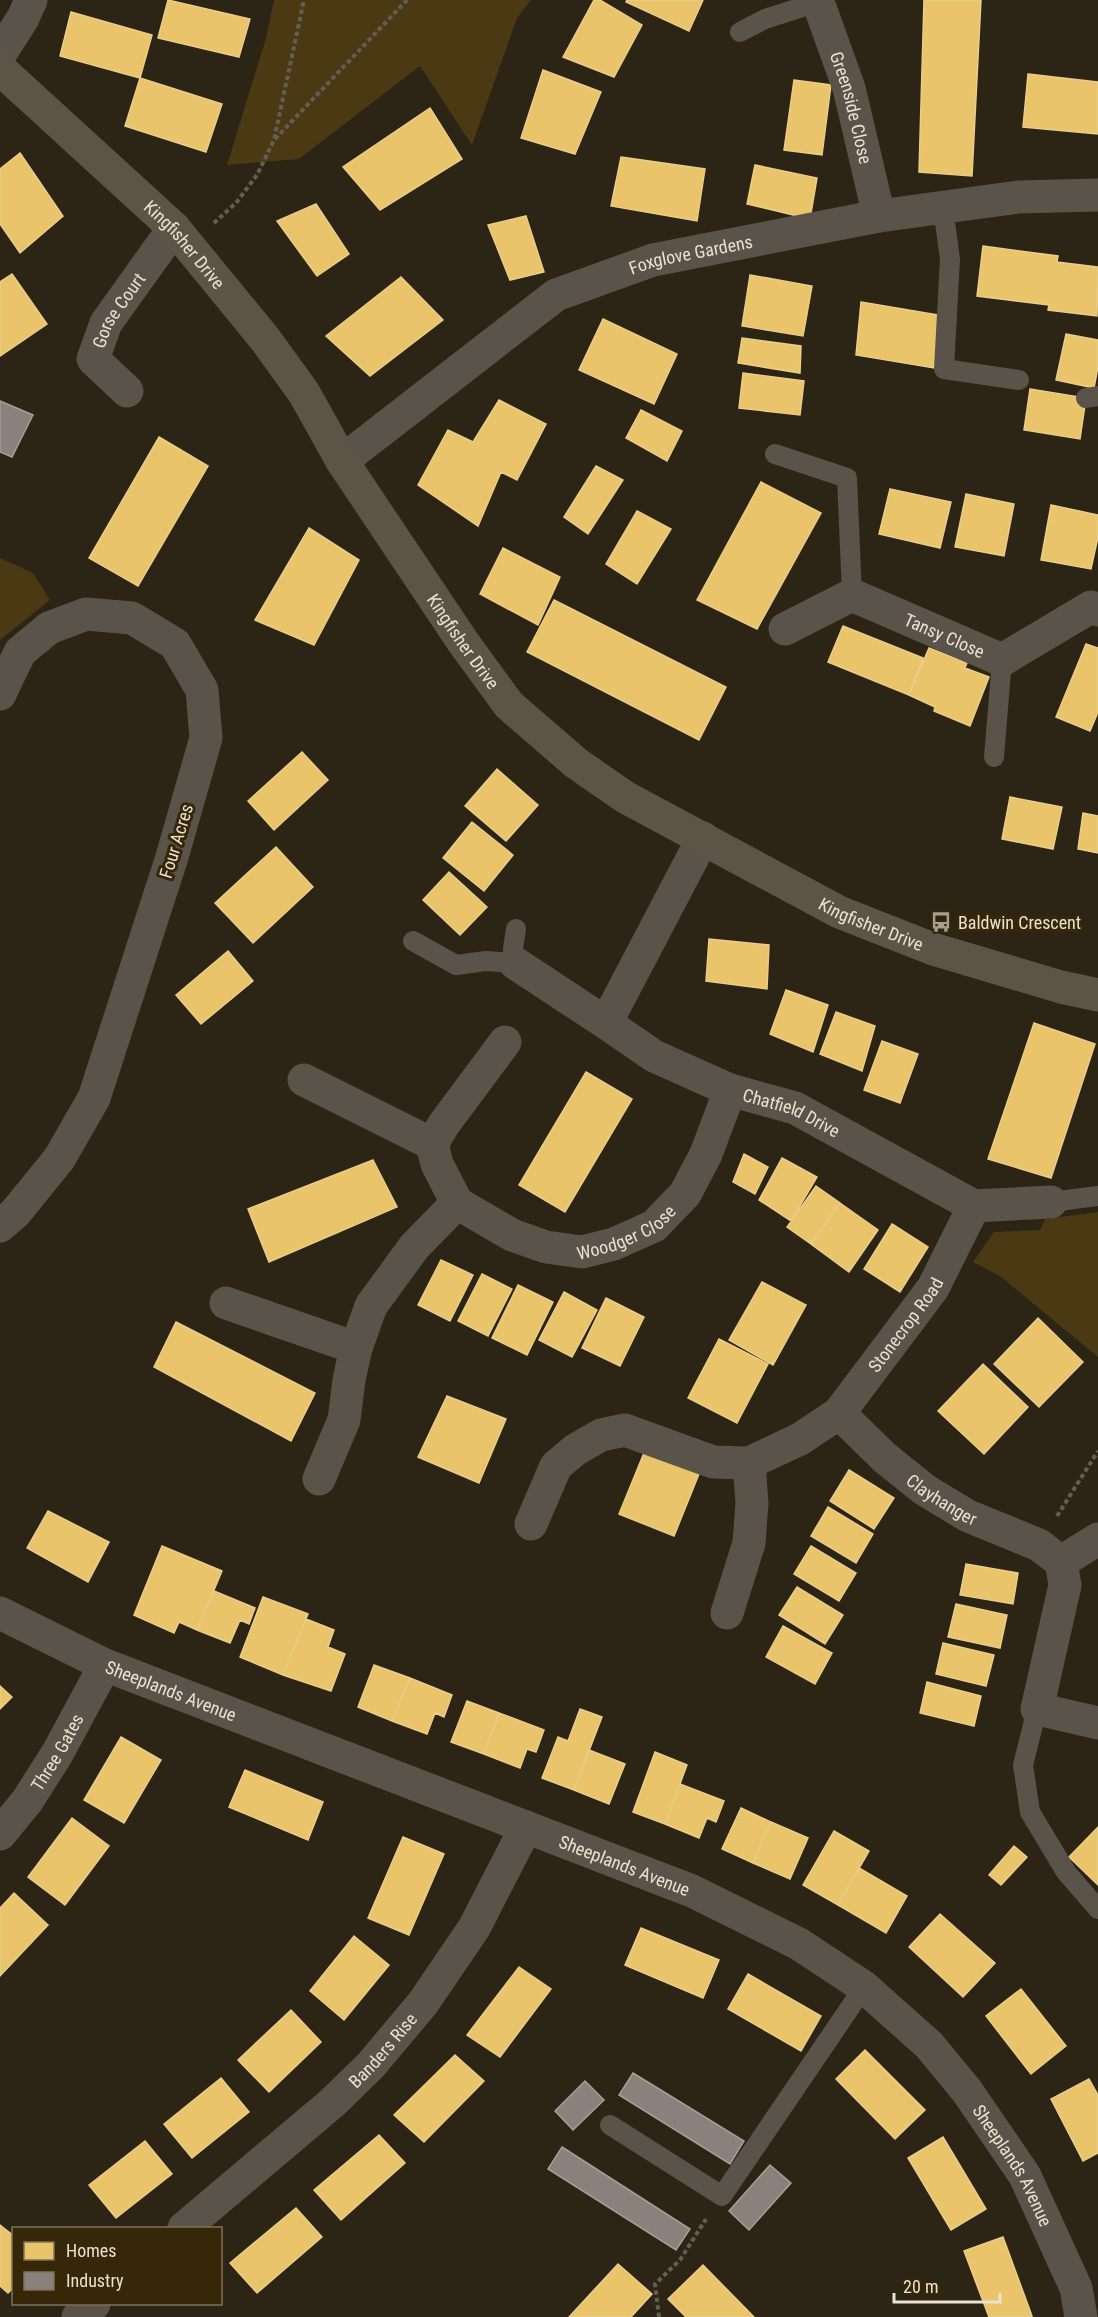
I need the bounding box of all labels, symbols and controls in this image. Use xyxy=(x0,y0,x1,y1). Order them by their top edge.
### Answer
street label: Greenside Close xyxy=(826,49,877,166)
street label: Kingfisher Drive xyxy=(140,196,230,293)
street label: Foxglove Gardens xyxy=(626,230,754,278)
street label: Gorse Court xyxy=(87,268,149,351)
street label: Kingfisher Drive xyxy=(423,590,504,693)
street label: Tansy Close xyxy=(901,608,988,662)
street label: Four Acres xyxy=(155,801,197,881)
street label: Kingfisher Drive xyxy=(815,893,927,955)
bus stop icon: Baldwin Crescent xyxy=(929,910,953,934)
place label: Baldwin Crescent xyxy=(958,912,1081,933)
street label: Chatfield Drive xyxy=(741,1084,844,1141)
street label: Woodger Close xyxy=(575,1200,679,1263)
street label: Stonecrop Road xyxy=(863,1274,947,1376)
street label: Clayhanger xyxy=(903,1469,981,1529)
street label: Sheeplands Avenue xyxy=(103,1656,239,1725)
street label: Three Gates xyxy=(26,1710,87,1794)
street label: Sheeplands Avenue xyxy=(556,1830,693,1900)
street label: Banders Rise xyxy=(344,2008,421,2092)
street label: Sheeplands Avenue xyxy=(969,2100,1057,2230)
legend xyxy=(12,2227,222,2305)
text: Homes xyxy=(66,2240,116,2261)
scale bar xyxy=(894,2266,1000,2304)
text: Industry xyxy=(66,2270,124,2291)
text: 20 m xyxy=(903,2276,938,2297)

